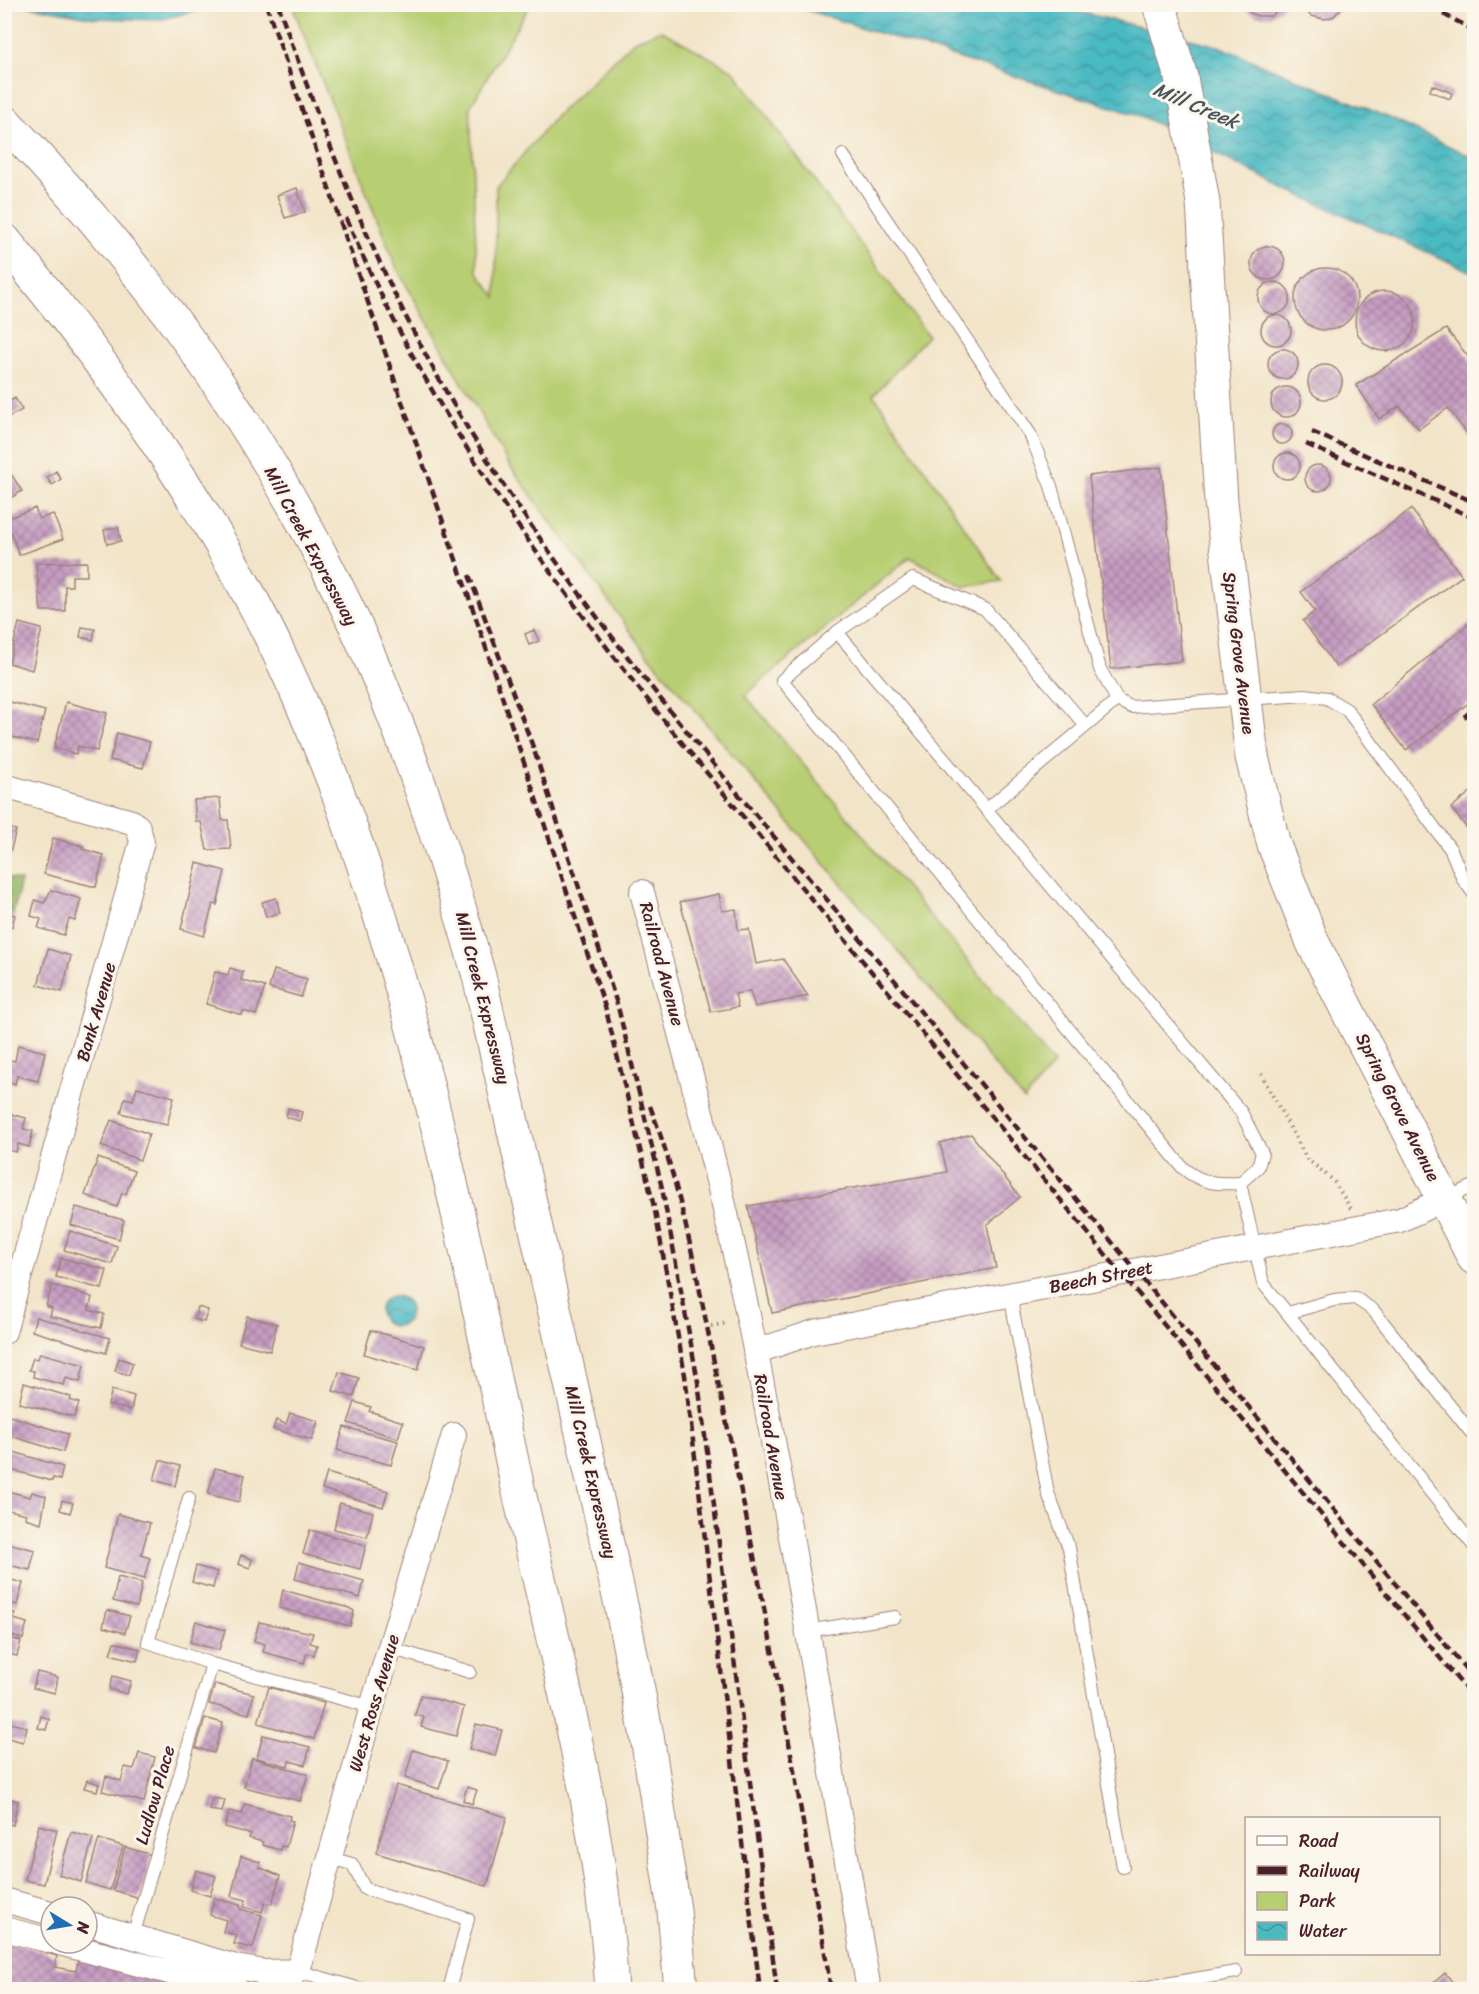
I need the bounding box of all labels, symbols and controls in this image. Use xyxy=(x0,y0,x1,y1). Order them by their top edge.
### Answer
water label: Mill Creek xyxy=(1148,72,1246,140)
street label: Mill Creek Expressway xyxy=(255,460,367,632)
street label: Spring Grove Avenue xyxy=(1213,570,1265,736)
street label: Railroad Avenue xyxy=(630,898,694,1030)
street label: Mill Creek Expressway xyxy=(446,908,520,1088)
street label: Bank Avenue xyxy=(67,958,125,1066)
street label: Spring Grove Avenue xyxy=(1347,1027,1450,1187)
street label: Beech Street xyxy=(1046,1251,1156,1303)
street label: Railroad Avenue xyxy=(744,1371,798,1503)
street label: Mill Creek Expressway xyxy=(555,1382,627,1563)
street label: West Ross Avenue xyxy=(339,1630,409,1776)
street label: Ludlow Place xyxy=(126,1741,184,1849)
legend xyxy=(1245,1817,1440,1955)
text: Road xyxy=(1299,1825,1339,1857)
text: Railway xyxy=(1299,1855,1361,1887)
text: Park xyxy=(1299,1885,1336,1917)
north arrow xyxy=(39,1895,99,1955)
text: Water xyxy=(1299,1915,1348,1947)
text: N xyxy=(68,1919,99,1937)

